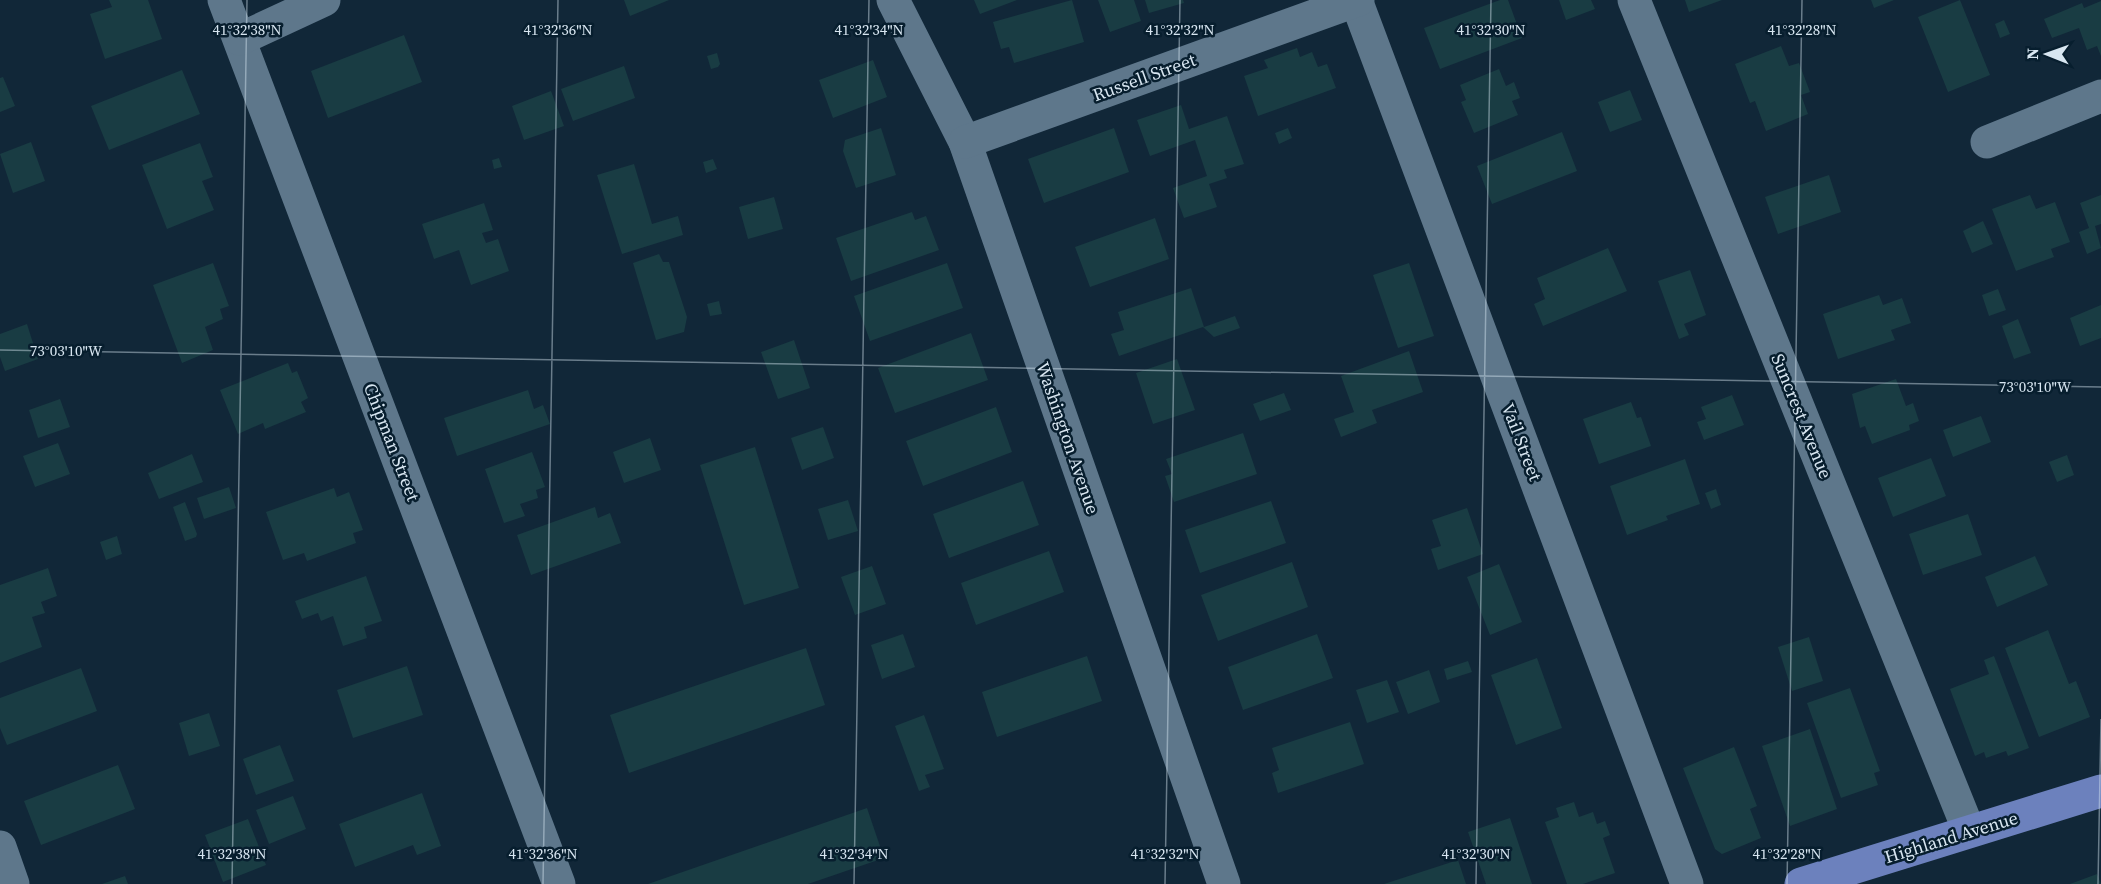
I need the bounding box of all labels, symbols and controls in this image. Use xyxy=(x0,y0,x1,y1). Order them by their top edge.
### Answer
text: 41°32'38"N xyxy=(212,19,282,40)
text: 41°32'36"N xyxy=(523,19,593,40)
text: 41°32'34"N xyxy=(834,19,904,40)
text: 41°32'32"N xyxy=(1145,19,1215,40)
text: 41°32'30"N xyxy=(1456,19,1526,40)
text: 41°32'28"N xyxy=(1767,19,1837,40)
north arrow xyxy=(2017,24,2077,84)
street label: Russell Street xyxy=(1089,47,1199,107)
text: N xyxy=(2021,47,2043,60)
text: 73°03'10"W xyxy=(30,340,103,361)
street label: Suncrest Avenue xyxy=(1766,350,1838,482)
street label: Washington Avenue xyxy=(1030,359,1106,517)
text: 73°03'10"W xyxy=(1999,376,2072,397)
street label: Chipman Street xyxy=(358,379,426,505)
street label: Vail Street xyxy=(1496,400,1548,485)
street label: Highland Avenue xyxy=(1881,805,2021,869)
text: 41°32'38"N xyxy=(197,843,267,864)
text: 41°32'36"N xyxy=(508,843,578,864)
text: 41°32'34"N xyxy=(819,843,889,864)
text: 41°32'32"N xyxy=(1130,843,1200,864)
text: 41°32'30"N xyxy=(1441,843,1511,864)
text: 41°32'28"N xyxy=(1752,843,1822,864)

